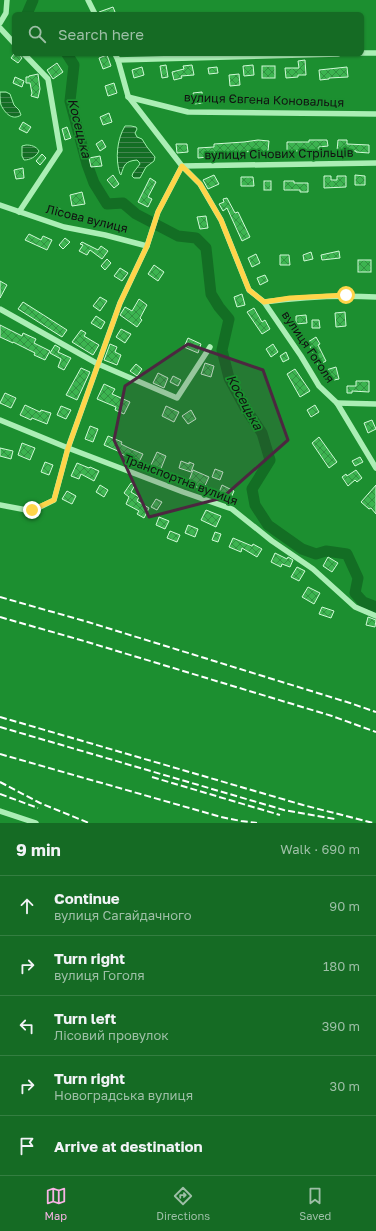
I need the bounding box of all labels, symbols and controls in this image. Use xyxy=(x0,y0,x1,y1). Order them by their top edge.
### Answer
search box xyxy=(12,12,364,56)
icon: search xyxy=(26,23,48,45)
text: Search here xyxy=(58,25,144,43)
street label: вулиця Євгена Коновальця xyxy=(184,89,344,110)
water label: Косецька xyxy=(65,97,95,160)
street label: вулиця Січових Стрільців xyxy=(204,145,354,162)
street label: Лісова вулиця xyxy=(45,201,130,236)
route start xyxy=(337,286,355,304)
street label: вулиця Гоголя xyxy=(279,308,338,386)
water label: Косецька xyxy=(223,372,267,433)
street label: Транспортна вулиця xyxy=(122,451,240,508)
route end xyxy=(23,501,41,519)
text: 9 min xyxy=(16,839,61,860)
text: Walk · 690 m xyxy=(280,841,360,857)
text: Continue xyxy=(54,889,120,907)
icon: ahead xyxy=(16,895,38,917)
text: 90 m xyxy=(329,898,360,914)
text: вулиця Сагайдачного xyxy=(54,907,192,923)
text: Turn right xyxy=(54,949,125,967)
icon: right xyxy=(16,955,38,977)
text: 180 m xyxy=(323,958,360,974)
text: вулиця Гоголя xyxy=(54,967,145,983)
text: Turn left xyxy=(54,1009,116,1027)
icon: left xyxy=(16,1015,38,1037)
text: 390 m xyxy=(322,1018,360,1034)
text: Лісовий провулок xyxy=(54,1027,169,1043)
text: Turn right xyxy=(54,1069,125,1087)
icon: right xyxy=(16,1075,38,1097)
text: 30 m xyxy=(330,1078,360,1094)
text: Новоградська вулиця xyxy=(54,1087,193,1103)
icon: arrive xyxy=(16,1135,38,1157)
text: Arrive at destination xyxy=(54,1137,203,1155)
tab: Map xyxy=(45,1185,67,1222)
tab: Directions xyxy=(156,1185,210,1222)
tab: Saved xyxy=(299,1185,331,1222)

